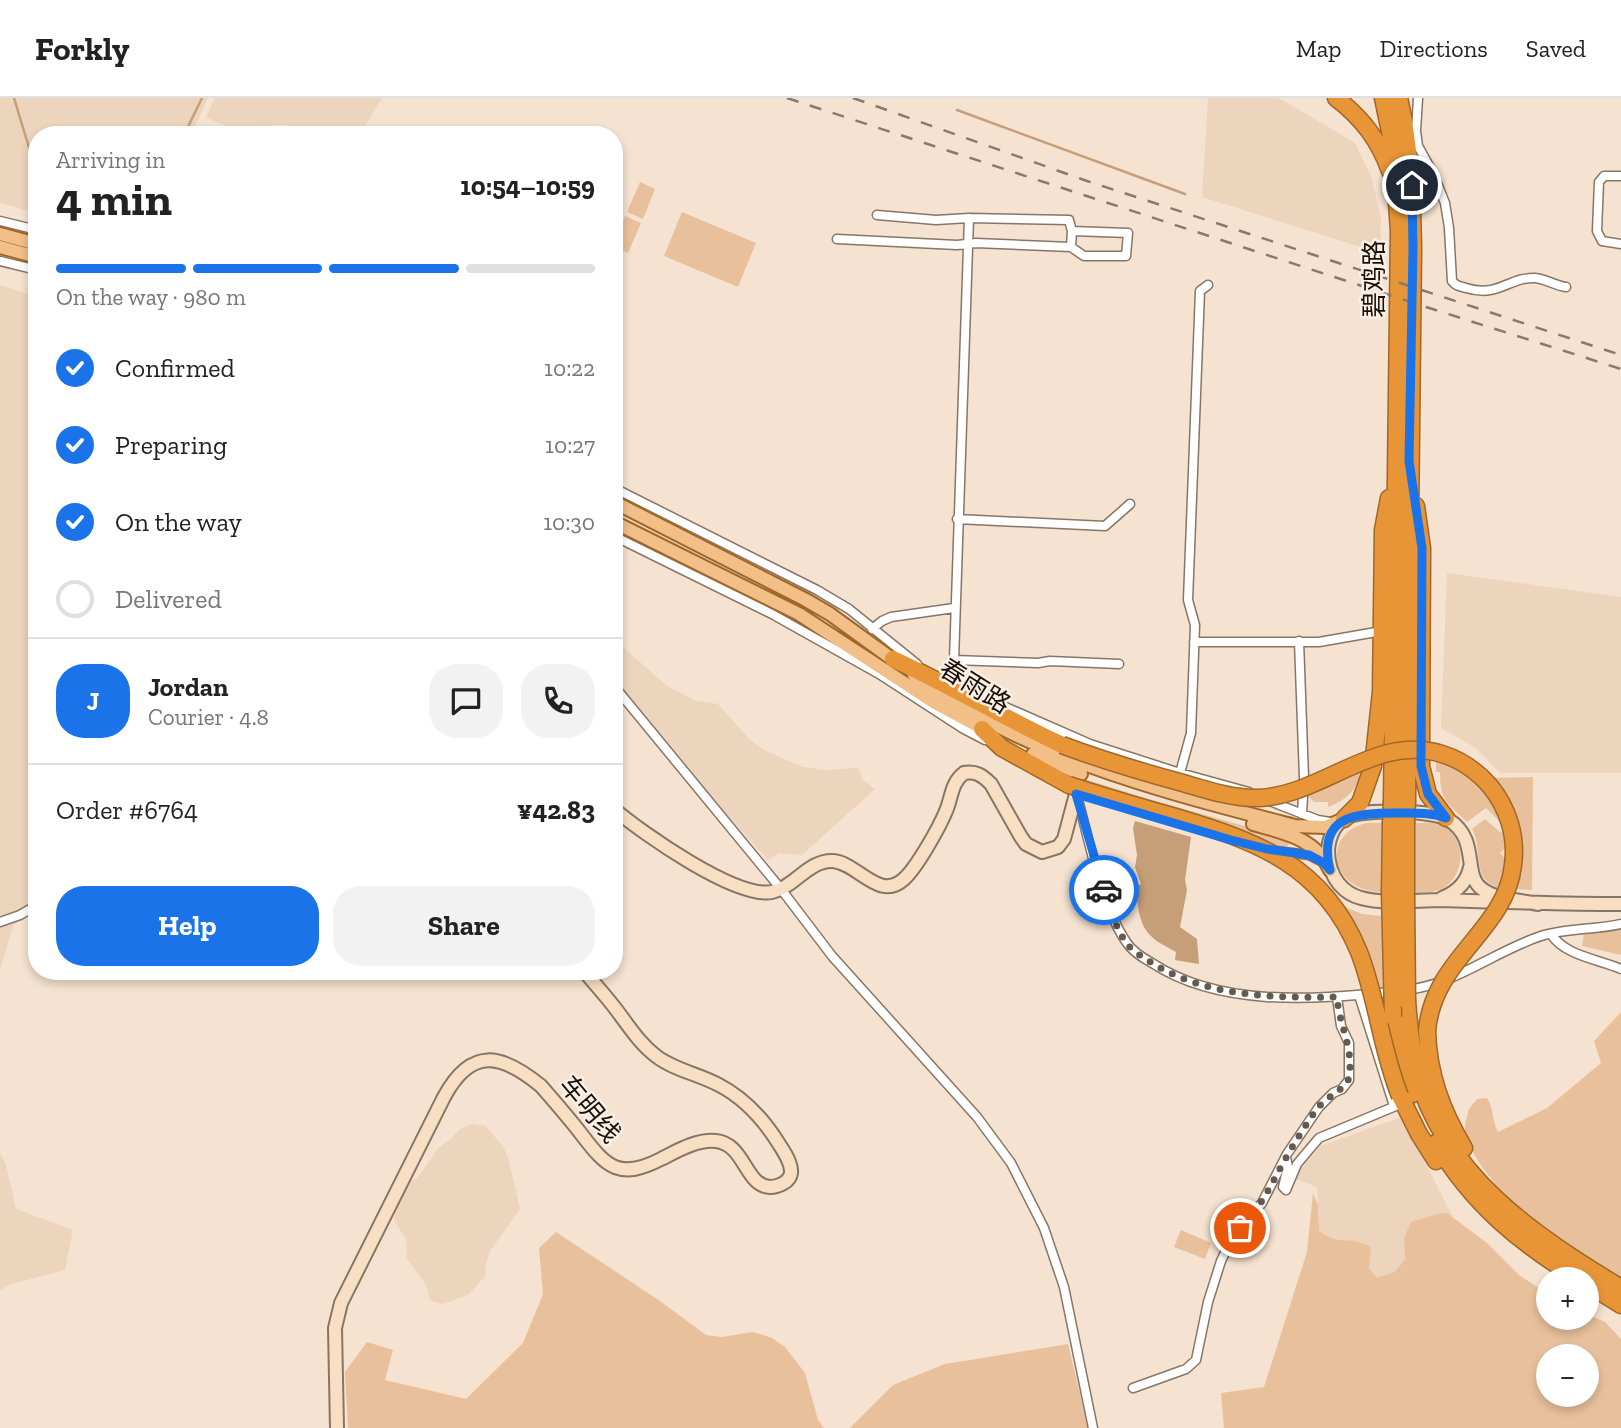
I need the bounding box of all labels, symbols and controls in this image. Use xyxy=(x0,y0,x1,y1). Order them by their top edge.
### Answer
text: Forkly xyxy=(35,29,129,68)
text: Map xyxy=(1296,34,1342,63)
text: Directions xyxy=(1380,34,1488,63)
text: Saved xyxy=(1526,34,1586,63)
text: Arriving in xyxy=(56,146,165,174)
pin xyxy=(1382,155,1442,215)
icon: home xyxy=(1393,166,1431,204)
text: 10:54–10:59 xyxy=(460,170,595,202)
text: 4 min xyxy=(56,172,172,227)
street label: 碧鸡路 xyxy=(1358,240,1390,318)
text: On the way · 980 m xyxy=(56,283,246,311)
icon: check xyxy=(56,349,94,387)
text: Confirmed xyxy=(115,352,235,384)
text: 10:22 xyxy=(544,354,595,382)
icon: check xyxy=(56,426,94,464)
text: Preparing xyxy=(115,429,227,461)
text: 10:27 xyxy=(545,431,595,459)
icon: check xyxy=(56,503,94,541)
text: On the way xyxy=(115,506,242,538)
text: 10:30 xyxy=(543,508,595,536)
text: Delivered xyxy=(115,583,222,615)
street label: 春雨路 xyxy=(933,652,1017,720)
button: chat xyxy=(429,664,503,738)
button: phone xyxy=(521,664,595,738)
text: Jordan xyxy=(148,671,228,703)
text: J xyxy=(87,685,99,717)
text: Courier · 4.8 xyxy=(148,703,269,731)
text: Order #6764 xyxy=(56,794,198,826)
text: ¥42.83 xyxy=(517,794,595,826)
courier xyxy=(1069,855,1139,925)
icon: car xyxy=(1085,871,1123,909)
button: Help xyxy=(56,886,319,966)
button: Share xyxy=(333,886,595,966)
street label: 车明线 xyxy=(553,1069,627,1149)
pin xyxy=(1210,1198,1270,1258)
icon: bag xyxy=(1221,1209,1259,1247)
map controls xyxy=(1536,1267,1599,1407)
button: + xyxy=(1536,1267,1599,1330)
button: − xyxy=(1536,1344,1599,1407)

